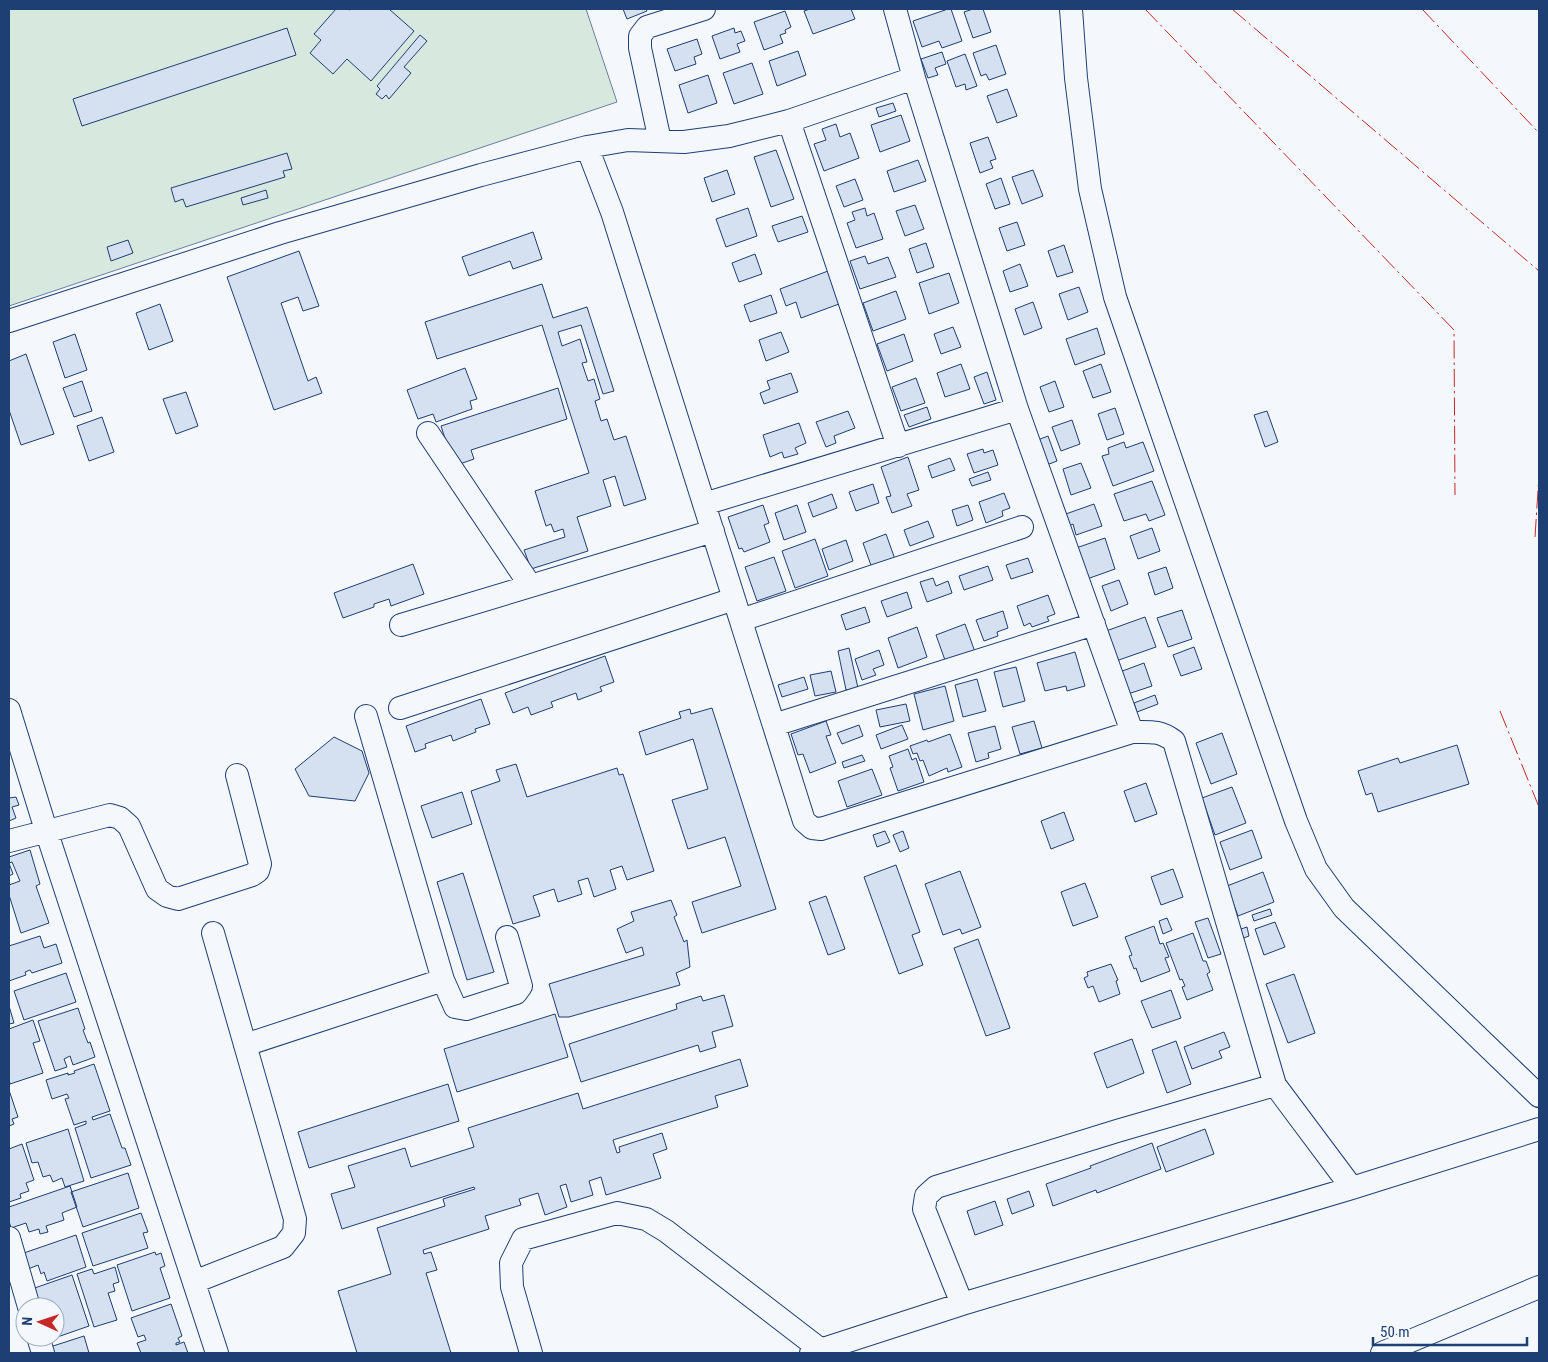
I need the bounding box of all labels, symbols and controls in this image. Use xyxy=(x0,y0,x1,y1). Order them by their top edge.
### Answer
north arrow xyxy=(15,1297,65,1347)
scale bar xyxy=(1373,1314,1527,1346)
text: N xyxy=(19,1317,35,1326)
text: 50 m xyxy=(1380,1323,1410,1341)

